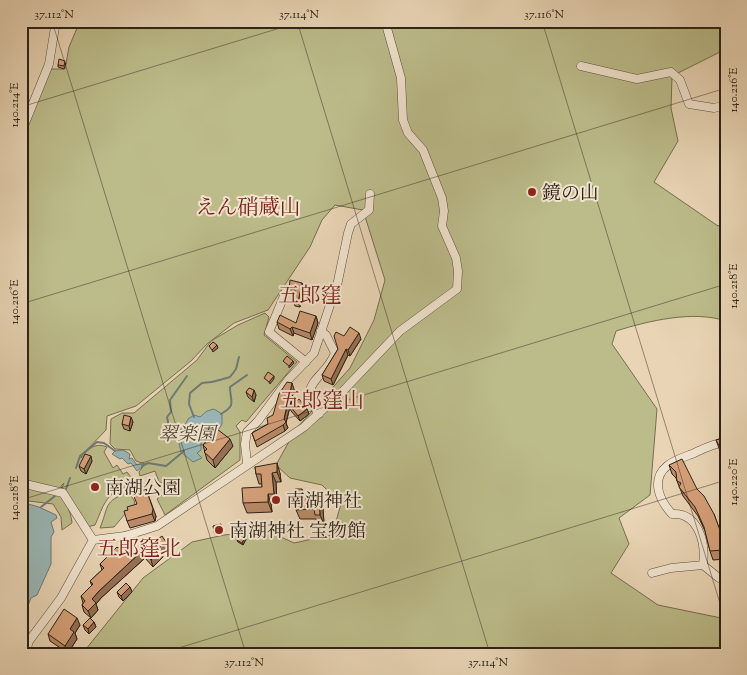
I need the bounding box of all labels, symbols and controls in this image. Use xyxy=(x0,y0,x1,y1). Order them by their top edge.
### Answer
text: 37.112°N xyxy=(34,6,74,24)
text: 37.114°N xyxy=(279,6,319,24)
text: 37.116°N xyxy=(524,6,564,24)
text: 140.216°E xyxy=(725,67,743,113)
text: 140.214°E xyxy=(6,82,24,128)
place label: 鏡の山 xyxy=(542,181,599,208)
marker: 鏡の山 xyxy=(526,186,538,198)
district label: えん硝蔵山 xyxy=(196,194,301,224)
text: 140.218°E xyxy=(725,263,743,309)
text: 140.216°E xyxy=(6,279,24,325)
district label: 五郎窪 xyxy=(279,282,342,312)
district label: 五郎窪山 xyxy=(280,387,364,417)
park label: 翠楽園 xyxy=(158,422,218,449)
text: 140.220°E xyxy=(725,458,743,505)
text: 140.218°E xyxy=(6,475,24,521)
place label: 南湖公園 xyxy=(105,476,181,503)
marker: 南湖公園 xyxy=(89,481,101,493)
place label: 南湖神社 xyxy=(286,489,362,516)
marker: 南湖神社 xyxy=(270,494,282,506)
place label: 南湖神社 宝物館 xyxy=(229,519,366,546)
marker: 南湖神社 宝物館 xyxy=(213,524,225,536)
district label: 五郎窪北 xyxy=(97,535,181,565)
text: 37.112°N xyxy=(224,654,264,672)
text: 37.114°N xyxy=(468,654,508,672)

